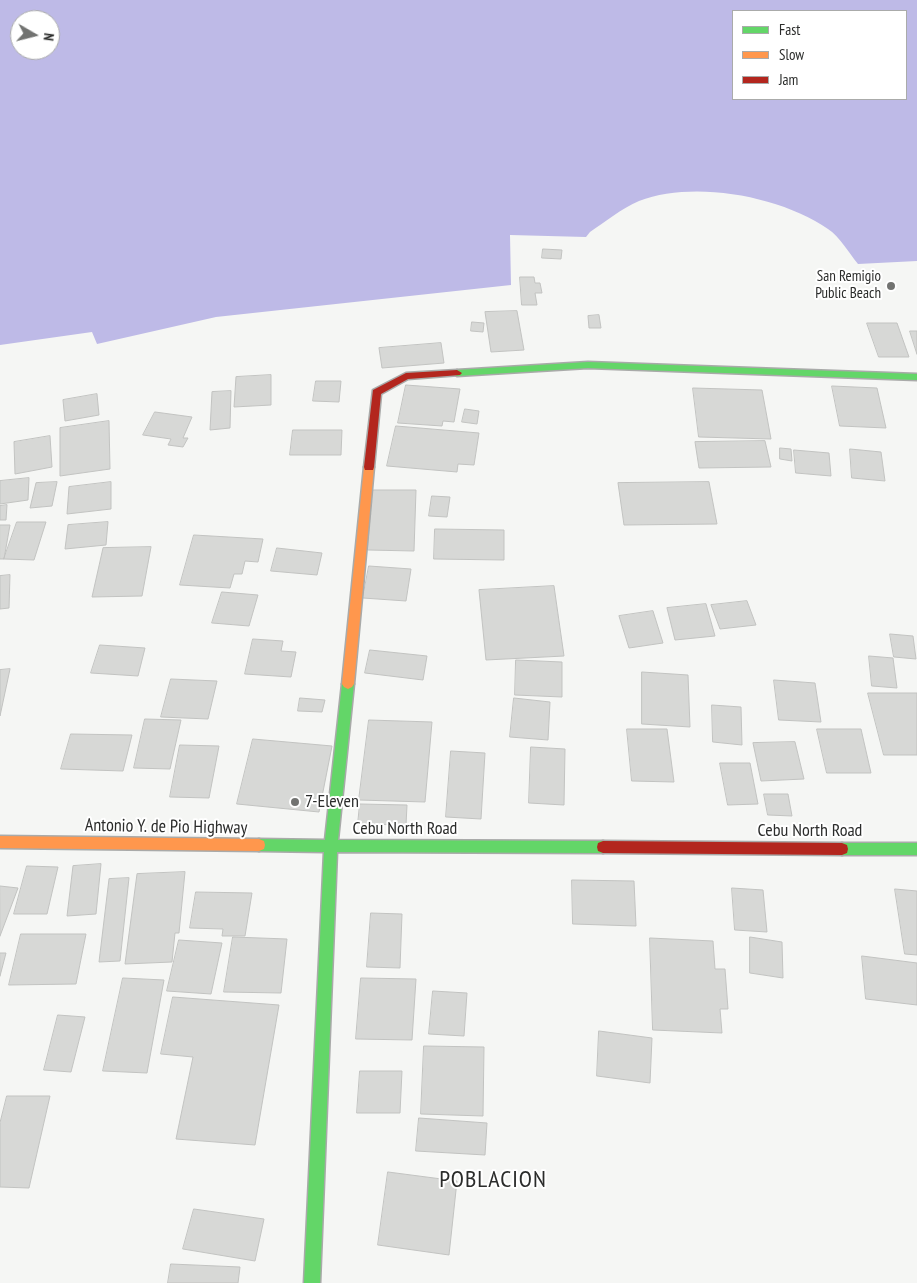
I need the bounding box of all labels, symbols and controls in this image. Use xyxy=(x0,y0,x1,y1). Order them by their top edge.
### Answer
north arrow xyxy=(10,10,60,60)
legend xyxy=(732,10,907,100)
text: Fast xyxy=(779,20,800,39)
text: N xyxy=(39,32,58,42)
text: Slow xyxy=(779,45,804,64)
text: Jam xyxy=(779,70,798,89)
place label: San Remigio Public Beach xyxy=(815,268,881,303)
marker: San Remigio Public Beach xyxy=(885,280,897,292)
place label: 7-Eleven xyxy=(305,791,359,813)
marker: 7-Eleven xyxy=(289,796,301,808)
street label: Antonio Y. de Pio Highway xyxy=(85,815,247,839)
street label: Cebu North Road xyxy=(353,818,457,840)
street label: Cebu North Road xyxy=(758,820,862,842)
district label: POBLACION xyxy=(438,1166,548,1194)

